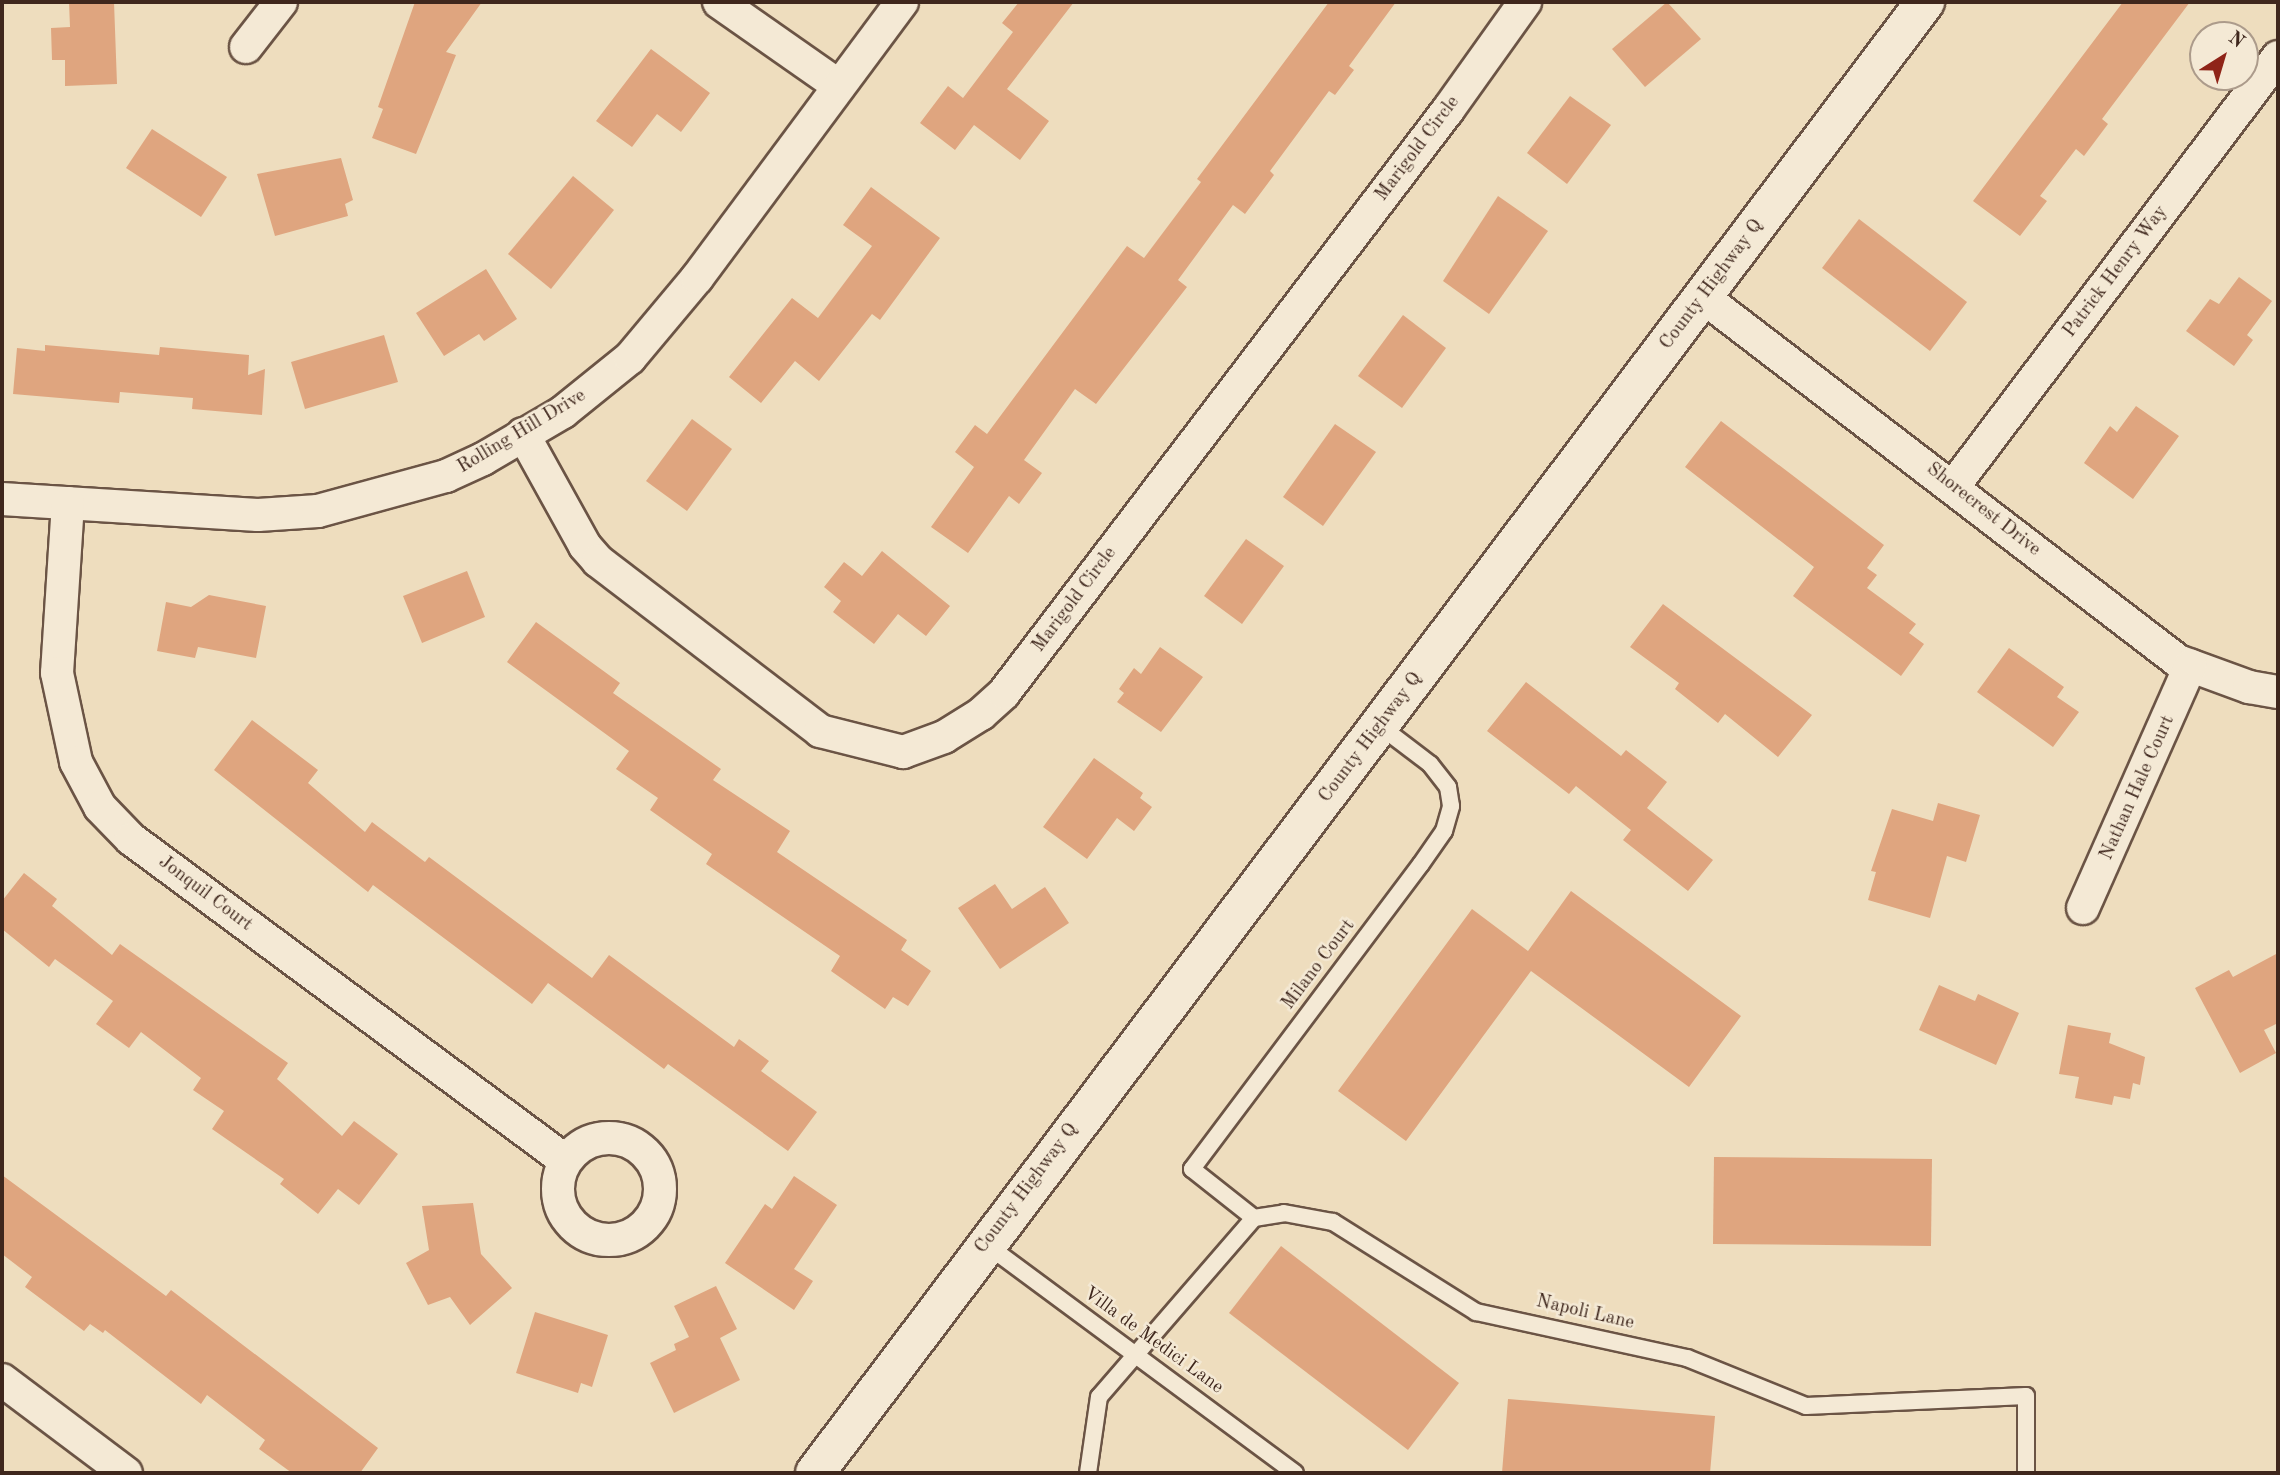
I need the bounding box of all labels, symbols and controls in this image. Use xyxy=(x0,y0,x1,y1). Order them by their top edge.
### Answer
north arrow xyxy=(2189,21,2259,91)
text: N xyxy=(2224,28,2247,52)
street label: Marigold Circle xyxy=(1371,92,1465,206)
street label: Patrick Henry Way xyxy=(2059,201,2173,343)
street label: County Highway Q xyxy=(1656,215,1768,355)
street label: Rolling Hill Drive xyxy=(454,385,590,479)
street label: Shorecrest Drive xyxy=(1921,458,2045,562)
street label: Marigold Circle xyxy=(1028,543,1122,657)
street label: County Highway Q xyxy=(1315,668,1427,808)
street label: Nathan Hale Court xyxy=(2096,712,2180,864)
street label: Jonquil Court xyxy=(153,851,257,937)
street label: Milano Court xyxy=(1278,915,1360,1015)
street label: County Highway Q xyxy=(971,1119,1083,1259)
street label: Villa de Medici Lane xyxy=(1079,1283,1227,1399)
street label: Napoli Lane xyxy=(1534,1291,1636,1335)

